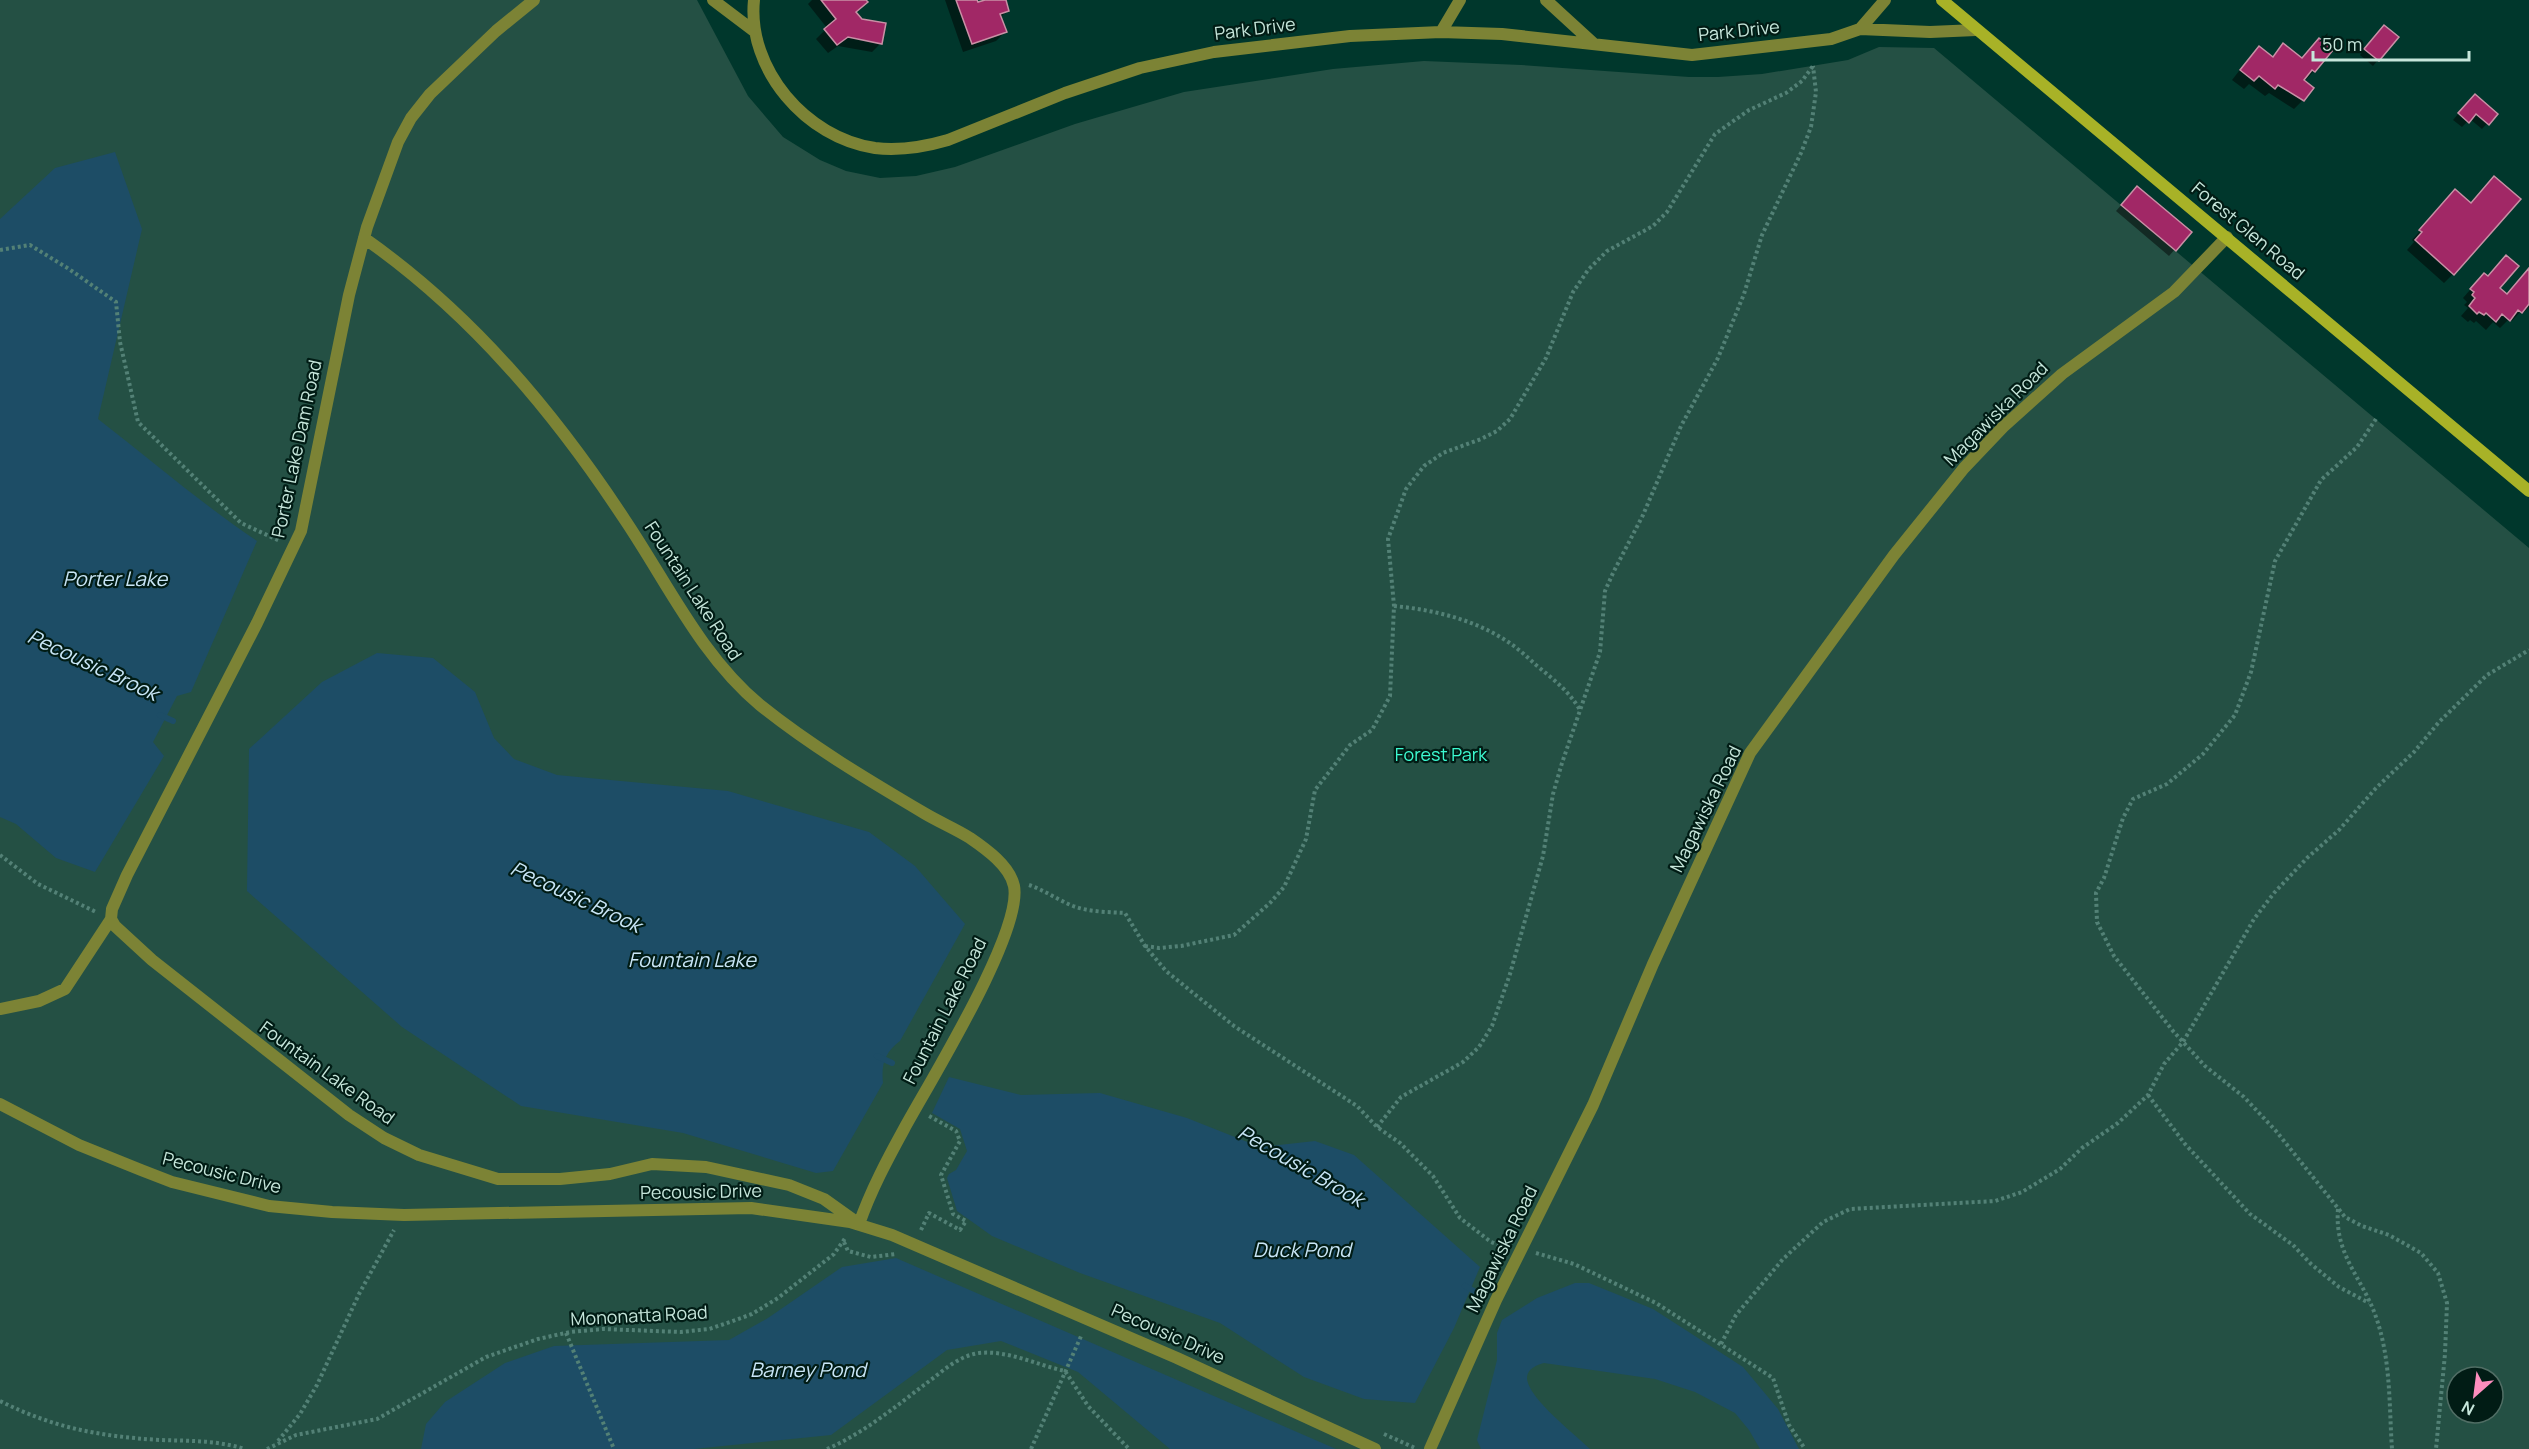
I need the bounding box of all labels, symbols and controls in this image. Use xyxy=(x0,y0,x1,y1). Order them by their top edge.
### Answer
street label: Park Drive xyxy=(1213,11,1297,45)
street label: Park Drive xyxy=(1697,14,1781,46)
scale bar xyxy=(2313,24,2469,62)
text: 50 m xyxy=(2322,32,2362,56)
street label: Forest Glen Road xyxy=(2187,176,2310,285)
street label: Magawiska Road xyxy=(1938,356,2053,471)
street label: Porter Lake Dam Road xyxy=(265,358,327,540)
street label: Fountain Lake Road xyxy=(640,516,748,665)
water label: Porter Lake xyxy=(63,565,168,592)
water label: Pecousic Brook xyxy=(23,622,166,708)
street label: Magawiska Road xyxy=(1664,741,1746,876)
park label: Forest Park xyxy=(1395,742,1488,766)
water label: Pecousic Brook xyxy=(506,854,649,940)
street label: Fountain Lake Road xyxy=(897,933,991,1088)
water label: Fountain Lake xyxy=(628,946,757,973)
street label: Fountain Lake Road xyxy=(255,1015,400,1129)
water label: Pecousic Brook xyxy=(1233,1119,1372,1214)
street label: Pecousic Drive xyxy=(160,1146,284,1198)
street label: Pecousic Drive xyxy=(640,1178,762,1204)
street label: Magawiska Road xyxy=(1460,1181,1542,1316)
water label: Duck Pond xyxy=(1253,1236,1354,1263)
street label: Pecousic Drive xyxy=(1108,1297,1229,1369)
street label: Mononatta Road xyxy=(570,1299,708,1331)
water label: Barney Pond xyxy=(750,1356,869,1383)
north arrow xyxy=(2445,1365,2505,1425)
text: N xyxy=(2458,1396,2478,1421)

